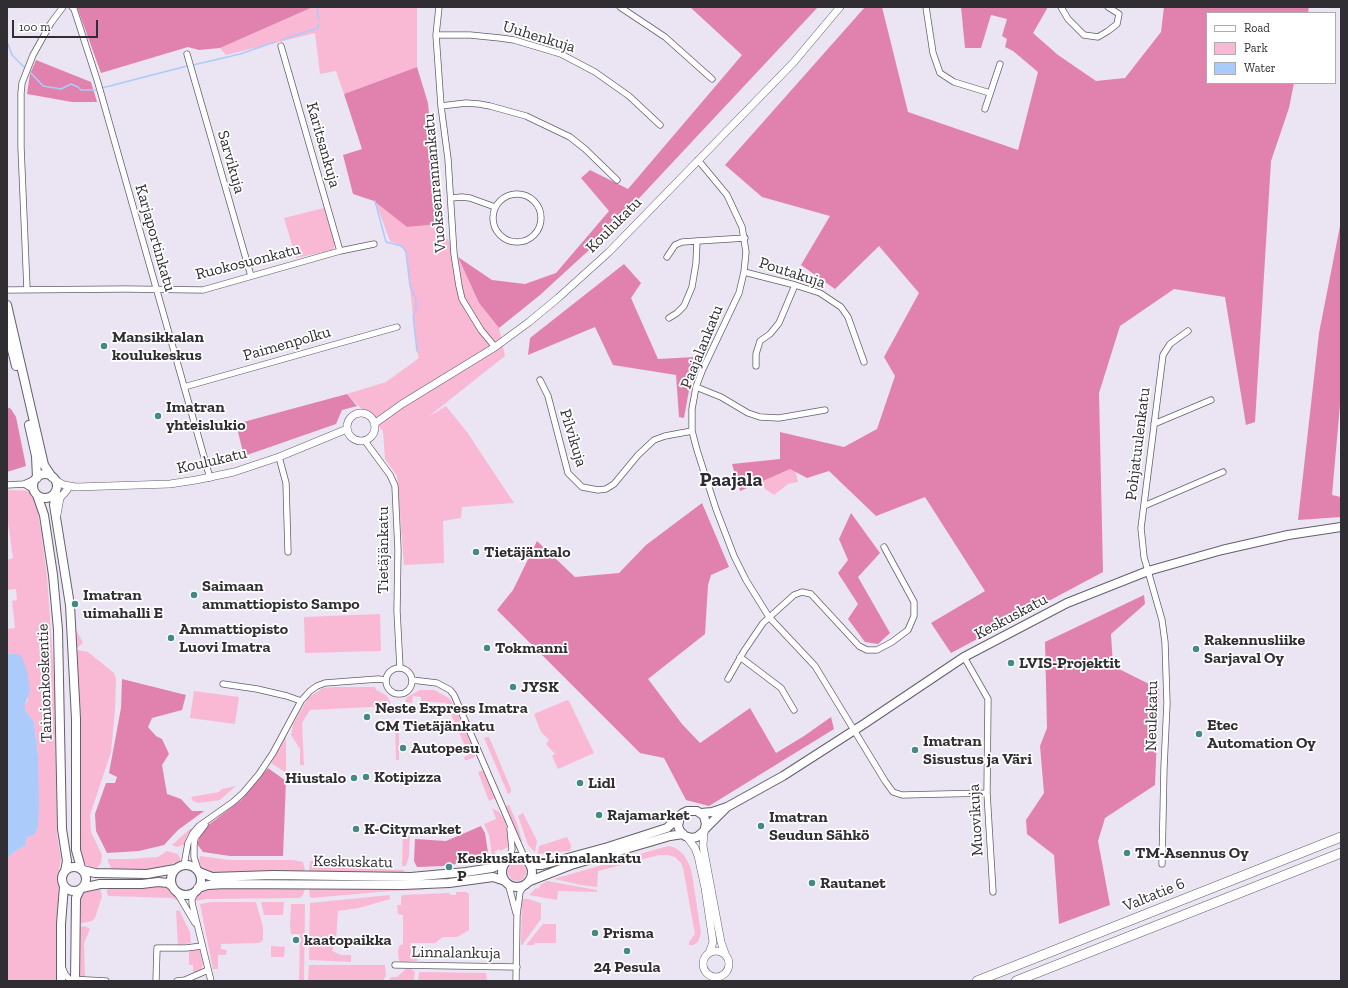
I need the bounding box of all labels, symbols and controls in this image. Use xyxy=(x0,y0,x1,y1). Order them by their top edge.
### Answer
scale bar xyxy=(14,12,100,38)
legend xyxy=(1206,12,1336,84)
street label: Uuhenkuja xyxy=(500,17,578,57)
text: 100 m xyxy=(19,20,51,34)
text: Road xyxy=(1244,21,1270,35)
text: Park xyxy=(1244,41,1268,55)
text: Water xyxy=(1244,61,1276,75)
street label: Karitsankuja xyxy=(302,100,344,190)
street label: Vuoksenrannankatu xyxy=(419,113,451,253)
street label: Sarvikuja xyxy=(213,128,249,196)
street label: Karjaportinkatu xyxy=(131,182,179,294)
street label: Koulukatu xyxy=(582,193,646,257)
street label: Ruokosuonkatu xyxy=(193,240,303,284)
street label: Poutakuja xyxy=(756,253,828,293)
street label: Paajalankatu xyxy=(677,302,727,392)
street label: Paimenpolku xyxy=(241,322,333,366)
place label: Mansikkalan koulukeskus xyxy=(112,327,204,365)
marker: Mansikkalan koulukeskus xyxy=(99,341,109,351)
street label: Pohjatuulenkatu xyxy=(1122,386,1154,502)
place label: Imatran yhteislukio xyxy=(166,397,246,435)
street label: Pilvikuja xyxy=(555,407,591,469)
marker: Imatran yhteislukio xyxy=(153,411,163,421)
street label: Koulukatu xyxy=(175,444,249,478)
district label: Paajala xyxy=(699,468,763,492)
street label: Tietäjänkatu xyxy=(373,506,393,594)
place label: Tietäjäntalo xyxy=(484,542,571,562)
marker: Tietäjäntalo xyxy=(471,547,481,557)
place label: Saimaan ammattiopisto Sampo xyxy=(202,576,360,614)
place label: Imatran uimahalli E xyxy=(83,585,163,623)
marker: Saimaan ammattiopisto Sampo xyxy=(189,590,199,600)
street label: Keskuskatu xyxy=(971,590,1051,644)
marker: Imatran uimahalli E xyxy=(70,599,80,609)
place label: Ammattiopisto Luovi Imatra xyxy=(179,619,288,657)
street label: Tainionkoskentie xyxy=(33,623,57,743)
place label: Rakennusliike Sarjaval Oy xyxy=(1204,630,1305,668)
marker: Ammattiopisto Luovi Imatra xyxy=(166,633,176,643)
place label: Tokmanni xyxy=(495,638,568,658)
marker: Tokmanni xyxy=(482,643,492,653)
marker: Rakennusliike Sarjaval Oy xyxy=(1191,644,1201,654)
place label: LVIS-Projektit xyxy=(1019,653,1120,673)
marker: LVIS-Projektit xyxy=(1006,658,1016,668)
place label: JYSK xyxy=(521,677,559,697)
street label: Neulekatu xyxy=(1142,680,1162,752)
marker: JYSK xyxy=(508,682,518,692)
place label: Neste Express Imatra CM Tietäjänkatu xyxy=(375,698,528,736)
marker: Neste Express Imatra CM Tietäjänkatu xyxy=(362,712,372,722)
place label: Etec Automation Oy xyxy=(1207,715,1316,753)
marker: Etec Automation Oy xyxy=(1194,729,1204,739)
place label: Imatran Sisustus ja Väri xyxy=(923,731,1032,769)
place label: Autopesu xyxy=(411,738,479,758)
marker: Autopesu xyxy=(398,743,408,753)
marker: Imatran Sisustus ja Väri xyxy=(910,745,920,755)
place label: Kotipizza xyxy=(374,767,441,787)
place label: Hiustalo xyxy=(285,768,346,788)
marker: Kotipizza xyxy=(361,772,371,782)
marker: Hiustalo xyxy=(349,773,359,783)
place label: Lidl xyxy=(588,773,615,793)
marker: Lidl xyxy=(575,778,585,788)
street label: Muovikuja xyxy=(965,783,987,857)
place label: Rajamarket xyxy=(607,805,689,825)
place label: Imatran Seudun Sähkö xyxy=(769,807,869,845)
marker: Rajamarket xyxy=(594,810,604,820)
place label: K-Citymarket xyxy=(364,819,461,839)
marker: Imatran Seudun Sähkö xyxy=(756,821,766,831)
marker: K-Citymarket xyxy=(351,824,361,834)
place label: TM-Asennus Oy xyxy=(1135,843,1249,863)
place label: Keskuskatu-Linnalankatu P xyxy=(457,848,641,886)
marker: TM-Asennus Oy xyxy=(1122,848,1132,858)
street label: Keskuskatu xyxy=(313,852,393,872)
marker: Keskuskatu-Linnalankatu P xyxy=(444,862,454,872)
place label: Rautanet xyxy=(820,873,886,893)
street label: Valtatie 6 xyxy=(1120,874,1188,916)
marker: Rautanet xyxy=(807,878,817,888)
place label: Prisma xyxy=(603,923,654,943)
marker: Prisma xyxy=(590,928,600,938)
place label: kaatopaikka xyxy=(304,930,392,950)
marker: kaatopaikka xyxy=(291,935,301,945)
street label: Linnalankuja xyxy=(411,943,501,963)
marker: 24 Pesula xyxy=(622,946,632,956)
place label: 24 Pesula xyxy=(593,957,661,977)

